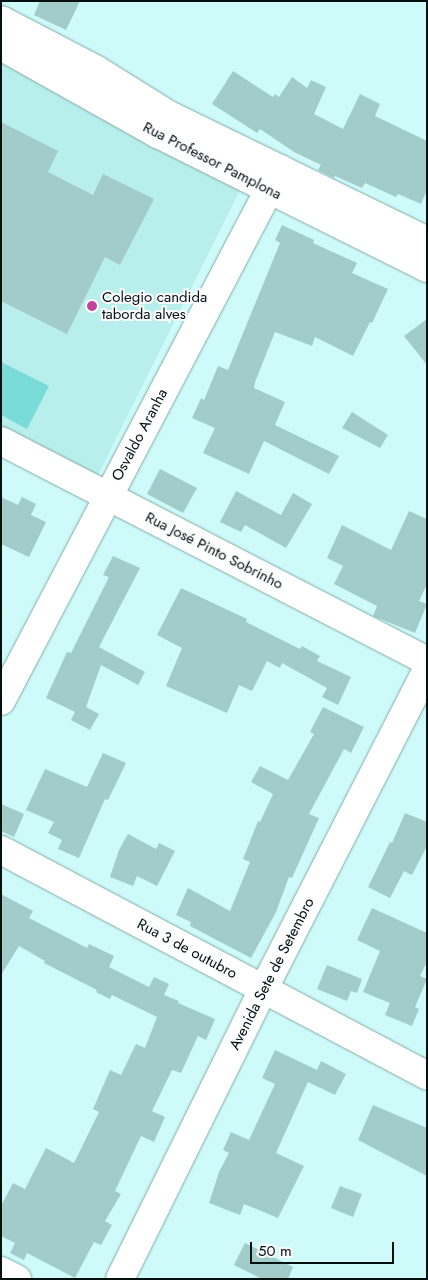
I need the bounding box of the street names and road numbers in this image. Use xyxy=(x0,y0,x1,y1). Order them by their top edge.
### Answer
street label: Rua Professor Pamplona xyxy=(140,118,284,204)
street label: Osvaldo Aranha xyxy=(108,386,172,484)
street label: Rua José Pinto Sobrinho xyxy=(142,508,286,594)
street label: Avenida Sete de Setembro xyxy=(226,895,318,1053)
street label: Rua 3 de outubro xyxy=(134,915,240,983)

